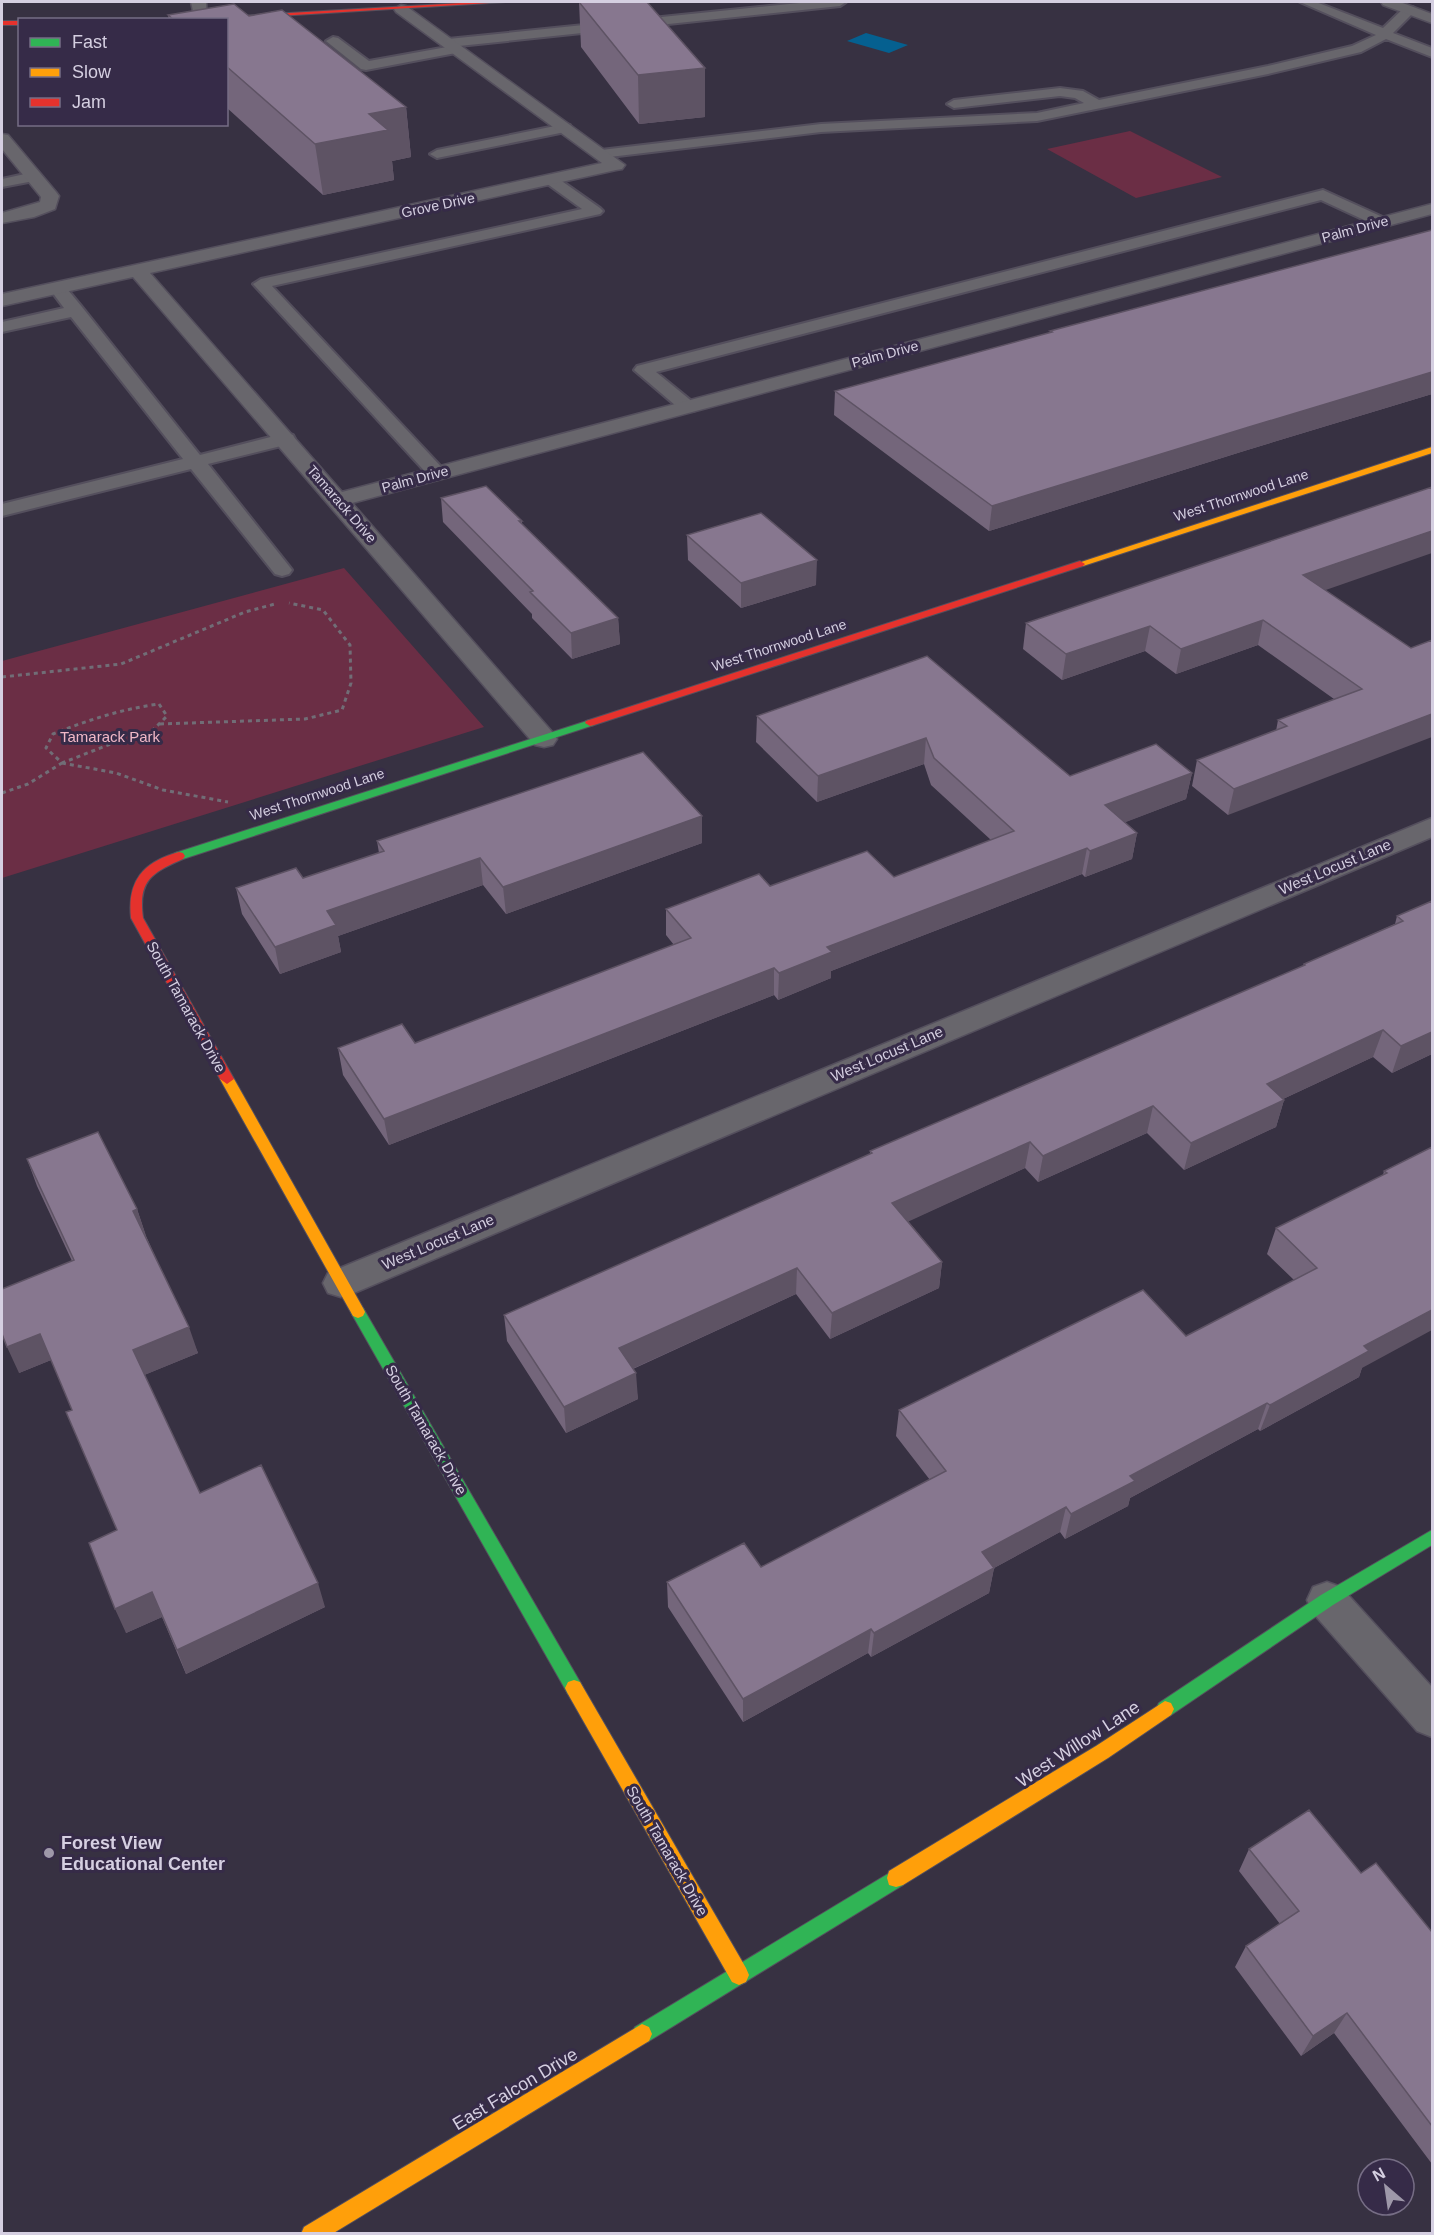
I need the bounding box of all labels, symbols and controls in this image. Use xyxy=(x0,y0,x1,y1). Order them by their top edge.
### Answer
legend xyxy=(18,18,228,126)
text: Fast xyxy=(72,32,107,52)
text: Slow xyxy=(72,62,112,82)
text: Jam xyxy=(72,92,106,112)
street label: Grove Drive xyxy=(400,189,476,221)
street label: Palm Drive xyxy=(1320,212,1390,246)
street label: Palm Drive xyxy=(850,337,920,371)
street label: Tamarack Drive xyxy=(304,462,380,546)
street label: Palm Drive xyxy=(380,462,450,496)
street label: West Thornwood Lane xyxy=(1172,466,1310,524)
street label: West Thornwood Lane xyxy=(710,616,848,674)
park label: Tamarack Park xyxy=(60,728,161,745)
street label: West Thornwood Lane xyxy=(248,765,386,823)
street label: West Locust Lane xyxy=(1276,835,1393,898)
street label: South Tamarack Drive xyxy=(143,938,230,1075)
street label: West Locust Lane xyxy=(828,1022,945,1085)
street label: West Locust Lane xyxy=(379,1210,496,1273)
street label: South Tamarack Drive xyxy=(382,1362,471,1498)
street label: West Willow Lane xyxy=(1013,1697,1143,1791)
street label: South Tamarack Drive xyxy=(623,1783,712,1919)
place label: Forest View Educational Center xyxy=(61,1833,225,1874)
marker: Forest View Educational Center xyxy=(42,1846,56,1860)
street label: East Falcon Drive xyxy=(449,2044,581,2134)
north arrow xyxy=(1356,2157,1416,2217)
text: N xyxy=(1370,2164,1388,2185)

